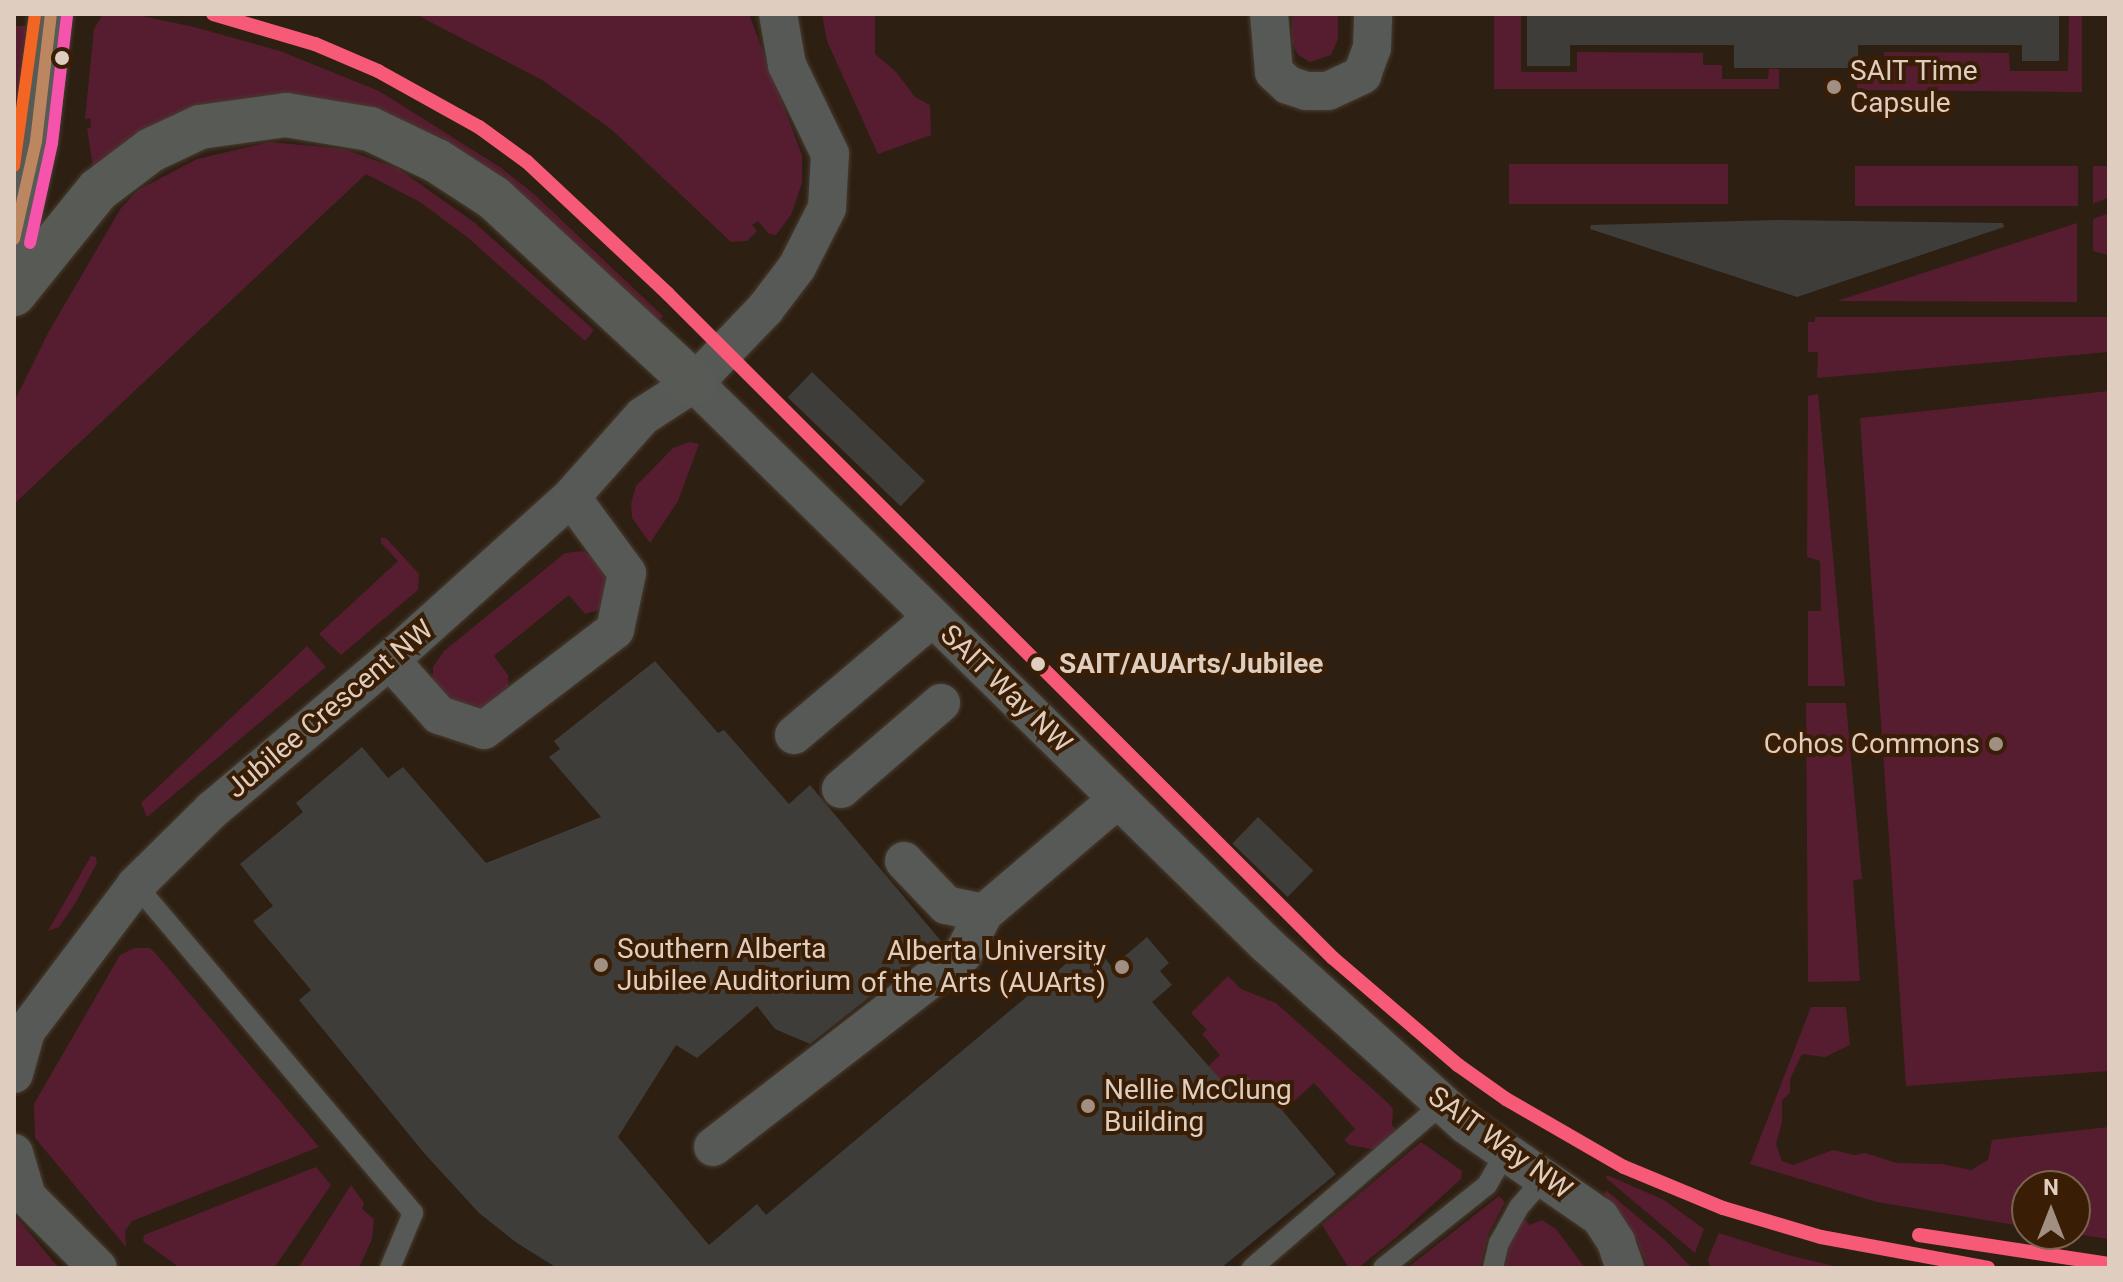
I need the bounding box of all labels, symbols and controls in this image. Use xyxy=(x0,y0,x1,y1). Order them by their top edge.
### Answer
unlabelled marker xyxy=(54,50,70,66)
place label: SAIT Time Capsule xyxy=(1850,54,1979,120)
marker: SAIT Time Capsule xyxy=(1825,78,1843,96)
street label: Jubilee Crescent NW xyxy=(220,613,440,805)
street label: SAIT Way NW xyxy=(933,618,1079,760)
place label: SAIT/AUArts/Jubilee xyxy=(1059,647,1323,681)
marker: SAIT/AUArts/Jubilee xyxy=(1024,650,1052,678)
place label: Cohos Commons xyxy=(1764,727,1980,761)
marker: Cohos Commons xyxy=(1987,735,2005,753)
place label: Southern Alberta Jubilee Auditorium xyxy=(617,932,851,998)
place label: Alberta University of the Arts (AUArts) xyxy=(861,934,1106,1000)
marker: Southern Alberta Jubilee Auditorium xyxy=(592,956,610,974)
marker: Alberta University of the Arts (AUArts) xyxy=(1113,958,1131,976)
place label: Nellie McClung Building xyxy=(1104,1073,1292,1139)
street label: SAIT Way NW xyxy=(1421,1079,1579,1207)
marker: Nellie McClung Building xyxy=(1079,1097,1097,1115)
north arrow xyxy=(2011,1170,2091,1250)
text: N xyxy=(2043,1175,2059,1200)

